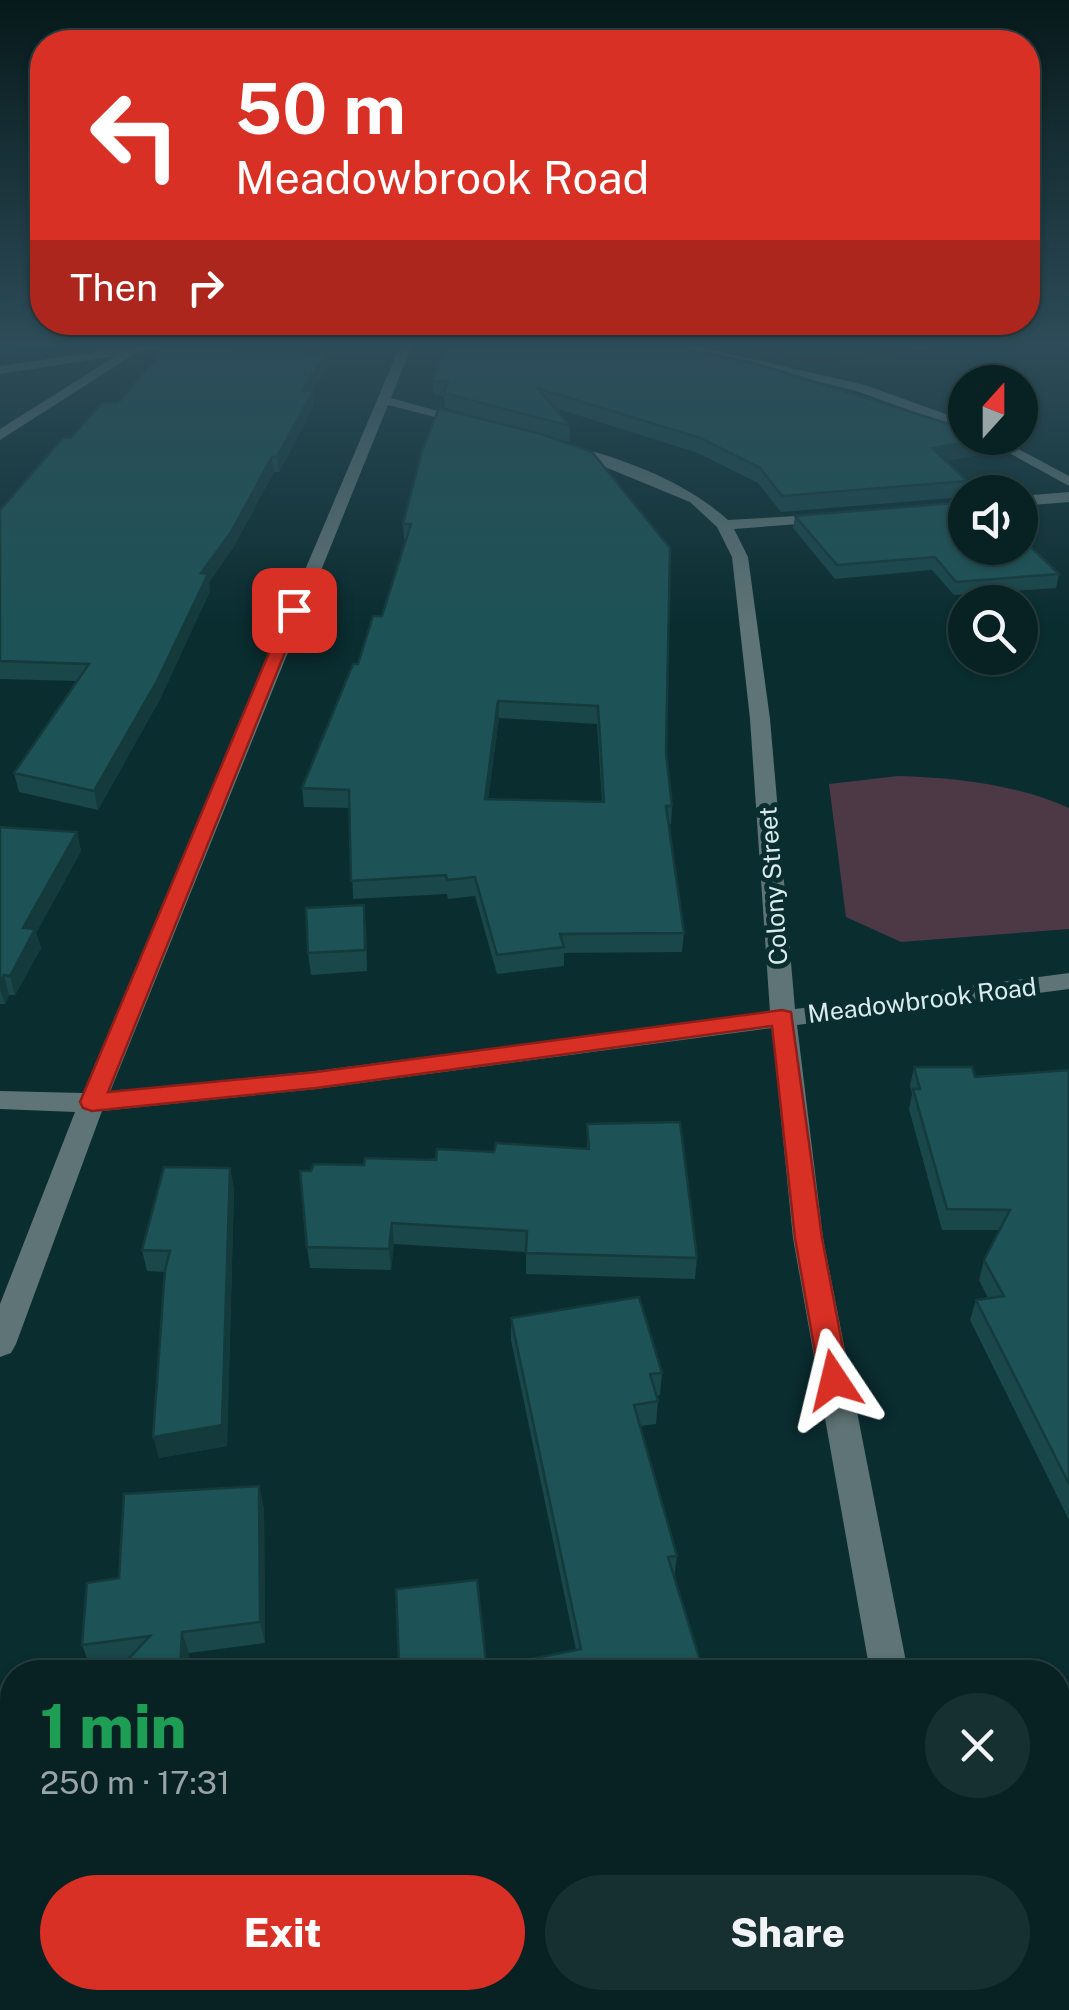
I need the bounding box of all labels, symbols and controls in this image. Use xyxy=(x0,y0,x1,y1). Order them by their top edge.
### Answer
text: 50 m xyxy=(235,67,406,150)
icon: left xyxy=(70,70,200,200)
text: Meadowbrook Road xyxy=(235,151,649,204)
icon: right xyxy=(178,260,233,315)
text: Then xyxy=(70,265,158,310)
north arrow xyxy=(948,365,1038,455)
map controls xyxy=(948,365,1038,675)
button: sound xyxy=(948,475,1038,565)
pin xyxy=(252,568,337,653)
icon: arrive xyxy=(267,583,322,638)
button: search xyxy=(948,585,1038,675)
street label: Colony Street xyxy=(752,806,794,966)
street label: Meadowbrook Road xyxy=(806,971,1038,1029)
position arrow xyxy=(782,1328,886,1432)
text: 1 min xyxy=(40,1691,187,1762)
button: close xyxy=(925,1693,1030,1798)
text: 250 m · 17:31 xyxy=(40,1764,230,1801)
button: Exit xyxy=(40,1875,525,1990)
button: Share xyxy=(545,1875,1030,1990)

